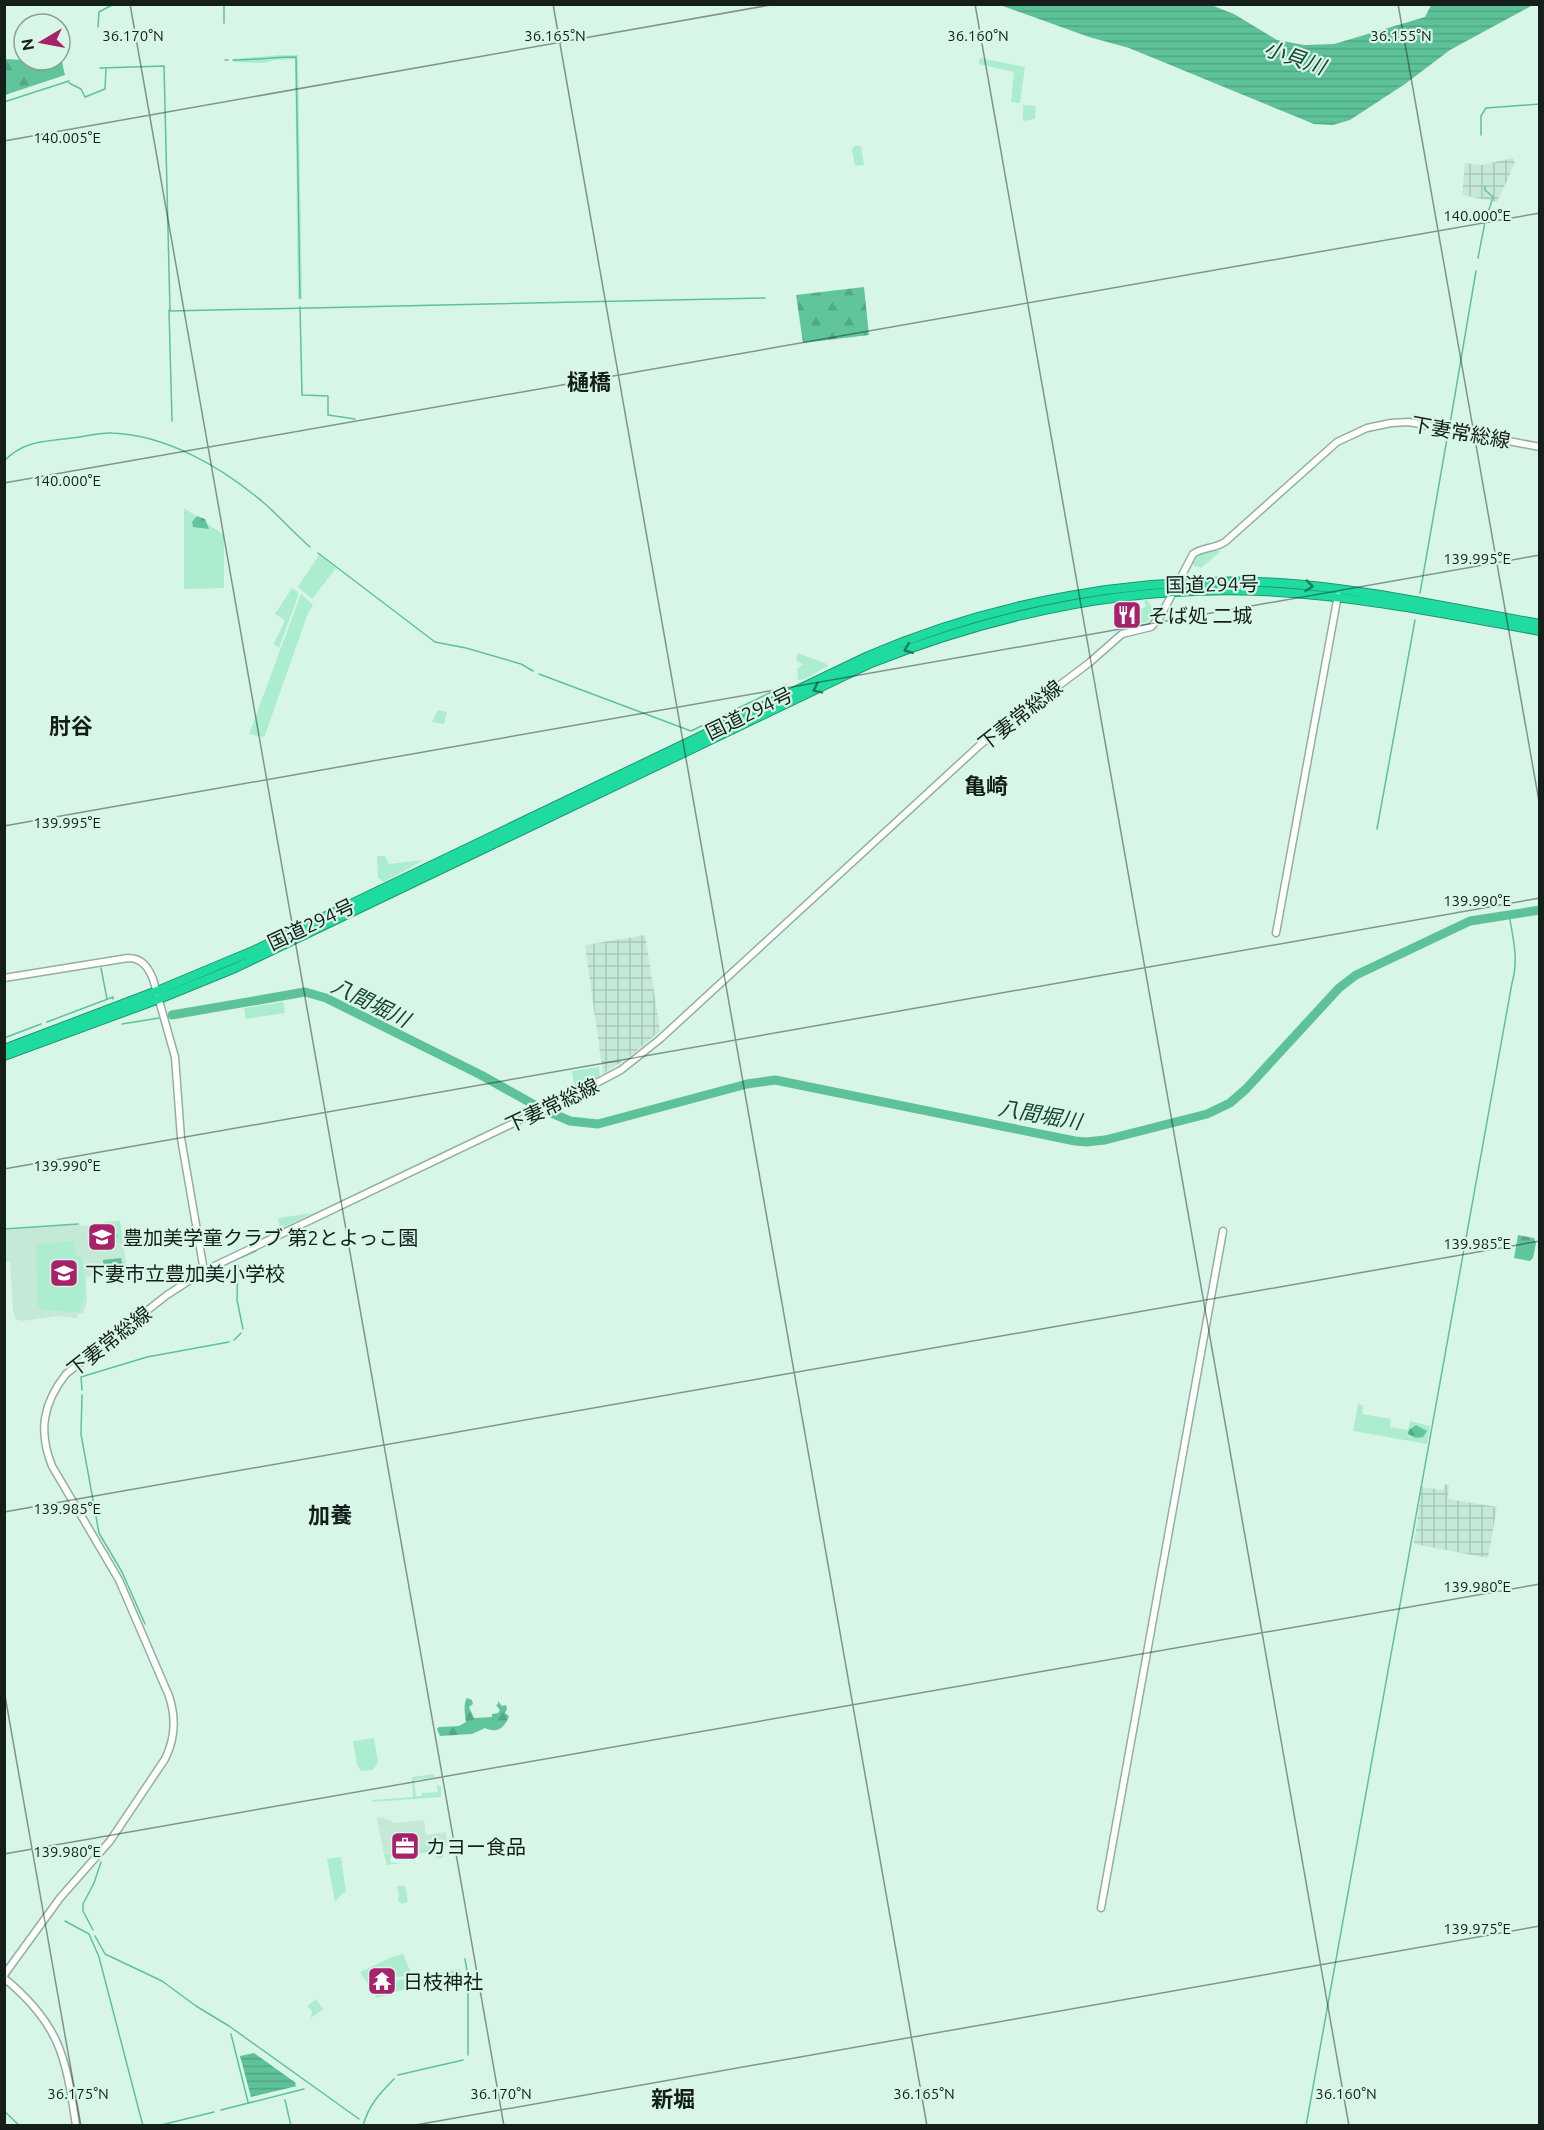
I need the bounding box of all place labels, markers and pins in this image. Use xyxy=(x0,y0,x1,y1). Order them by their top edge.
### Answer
restaurant icon: そば処 二城 xyxy=(1111,599,1143,631)
place label: そば処 二城 xyxy=(1148,604,1253,627)
school or university icon: 豊加美学童クラブ 第2とよっこ園 xyxy=(86,1221,118,1253)
place label: 豊加美学童クラブ 第2とよっこ園 xyxy=(123,1226,418,1249)
school or university icon: 下妻市立豊加美小学校 xyxy=(48,1257,80,1289)
place label: 下妻市立豊加美小学校 xyxy=(85,1262,285,1285)
office icon: カヨー食品 xyxy=(389,1830,421,1862)
place label: カヨー食品 xyxy=(426,1835,526,1858)
temple icon: 日枝神社 xyxy=(366,1965,398,1997)
place label: 日枝神社 xyxy=(403,1970,483,1993)

